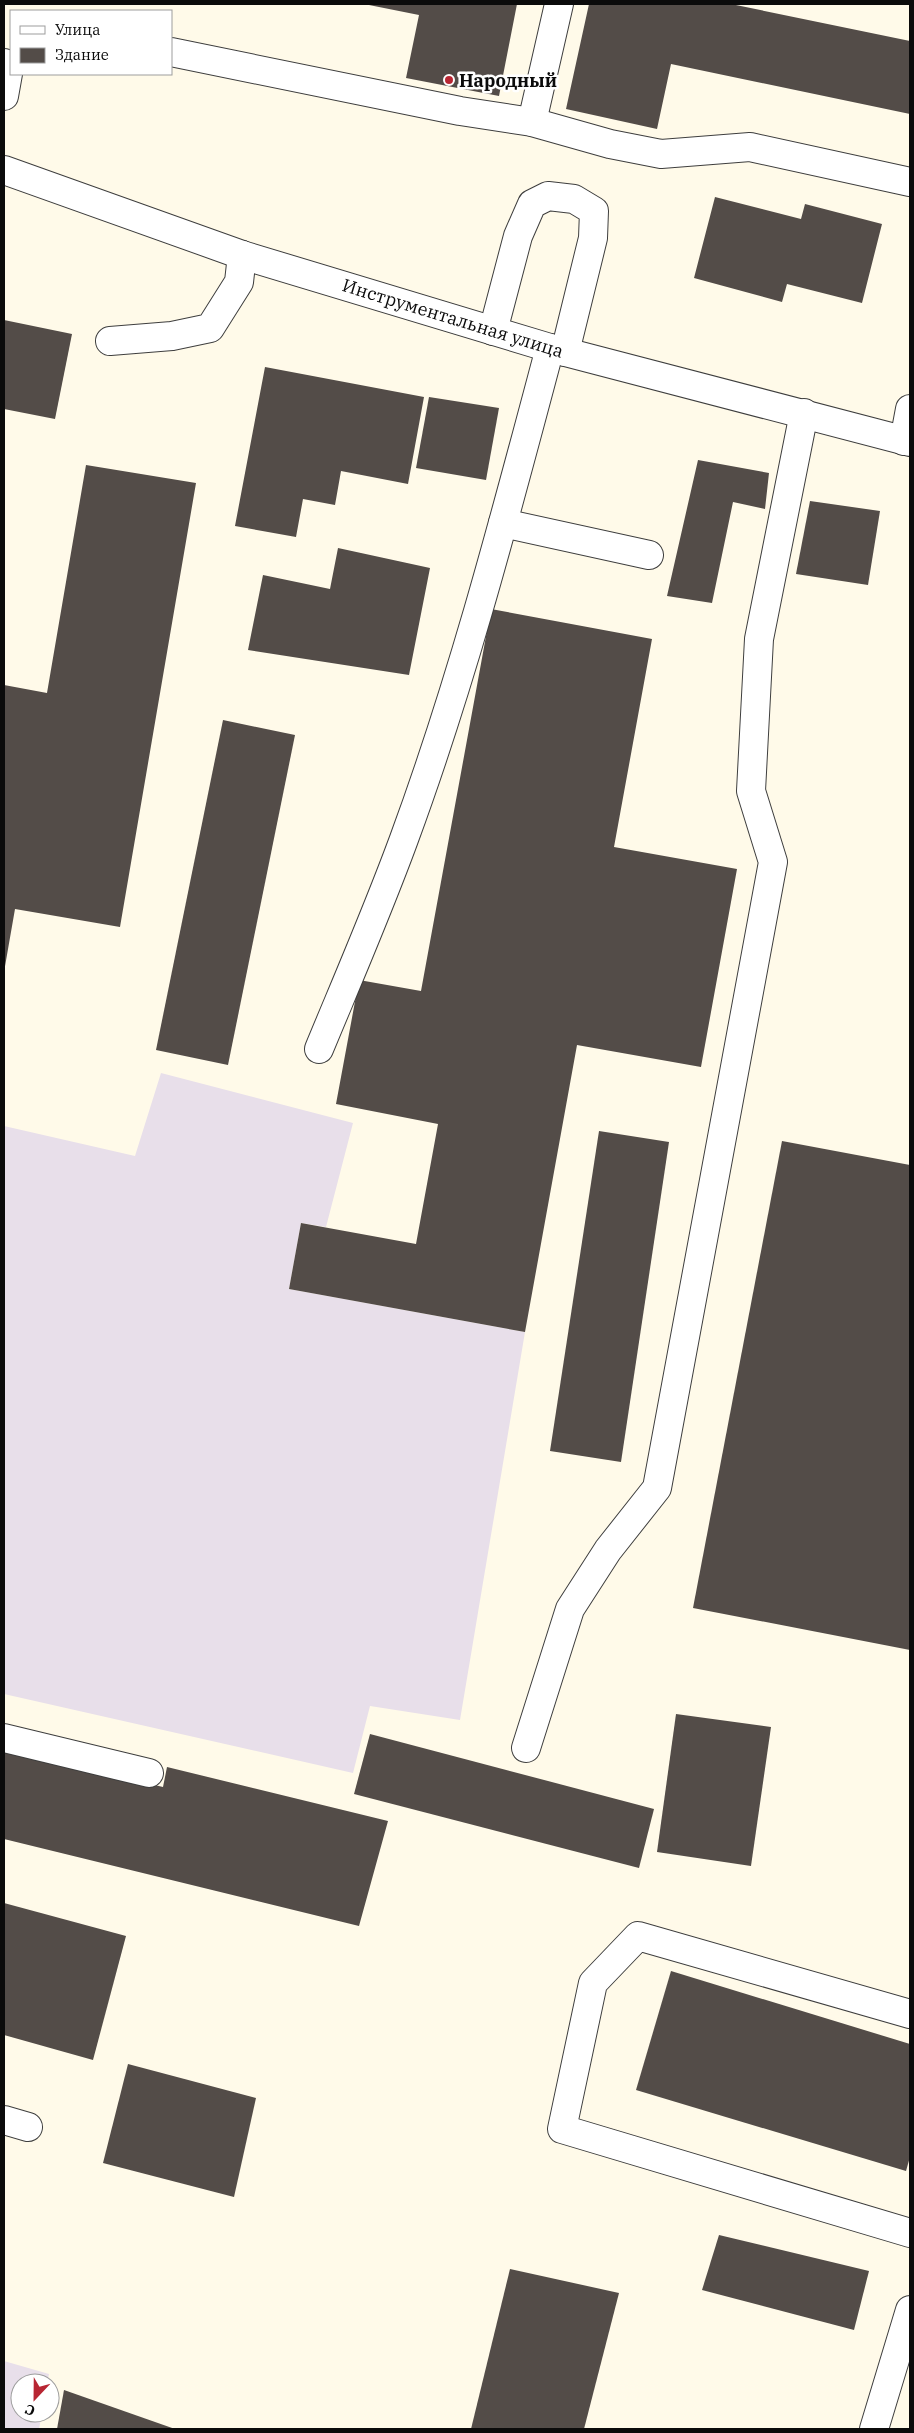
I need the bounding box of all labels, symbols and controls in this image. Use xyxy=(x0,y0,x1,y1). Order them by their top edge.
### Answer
legend xyxy=(10,10,172,75)
text: Улица xyxy=(55,20,100,39)
text: Здание xyxy=(55,45,109,64)
place label: Народный xyxy=(459,69,557,92)
marker: Народный xyxy=(443,74,455,86)
street label: Инструментальная улица xyxy=(340,273,567,363)
north arrow xyxy=(10,2373,60,2423)
text: С xyxy=(22,2400,38,2420)

